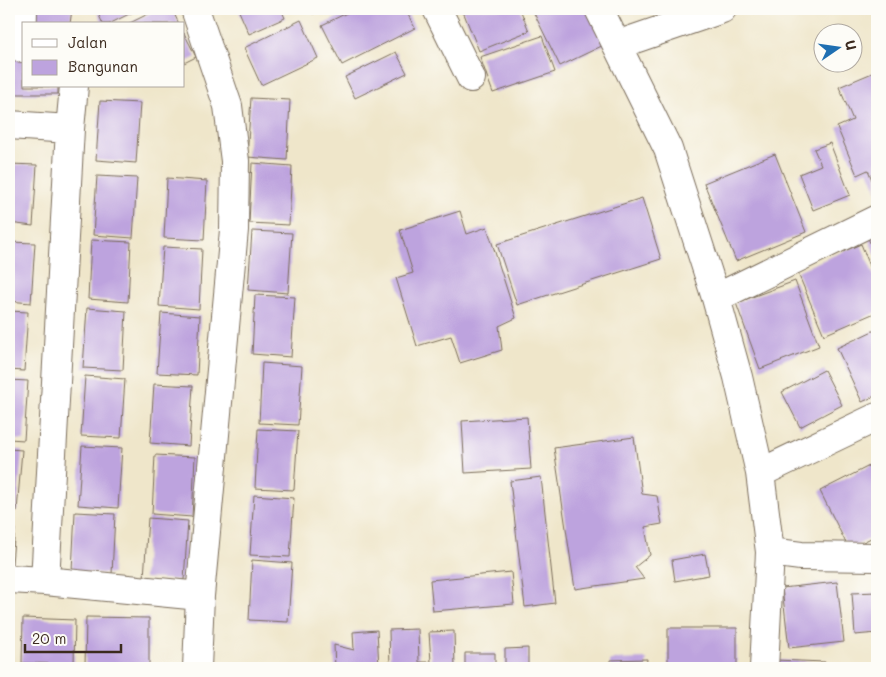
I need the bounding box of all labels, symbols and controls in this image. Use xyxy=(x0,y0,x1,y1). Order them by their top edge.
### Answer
legend xyxy=(22,22,185,88)
north arrow xyxy=(814,22,864,72)
text: Jalan xyxy=(68,32,107,52)
text: U xyxy=(841,38,862,52)
text: Bangunan xyxy=(68,56,138,76)
scale bar xyxy=(25,622,121,654)
text: 20 m xyxy=(32,628,66,648)

